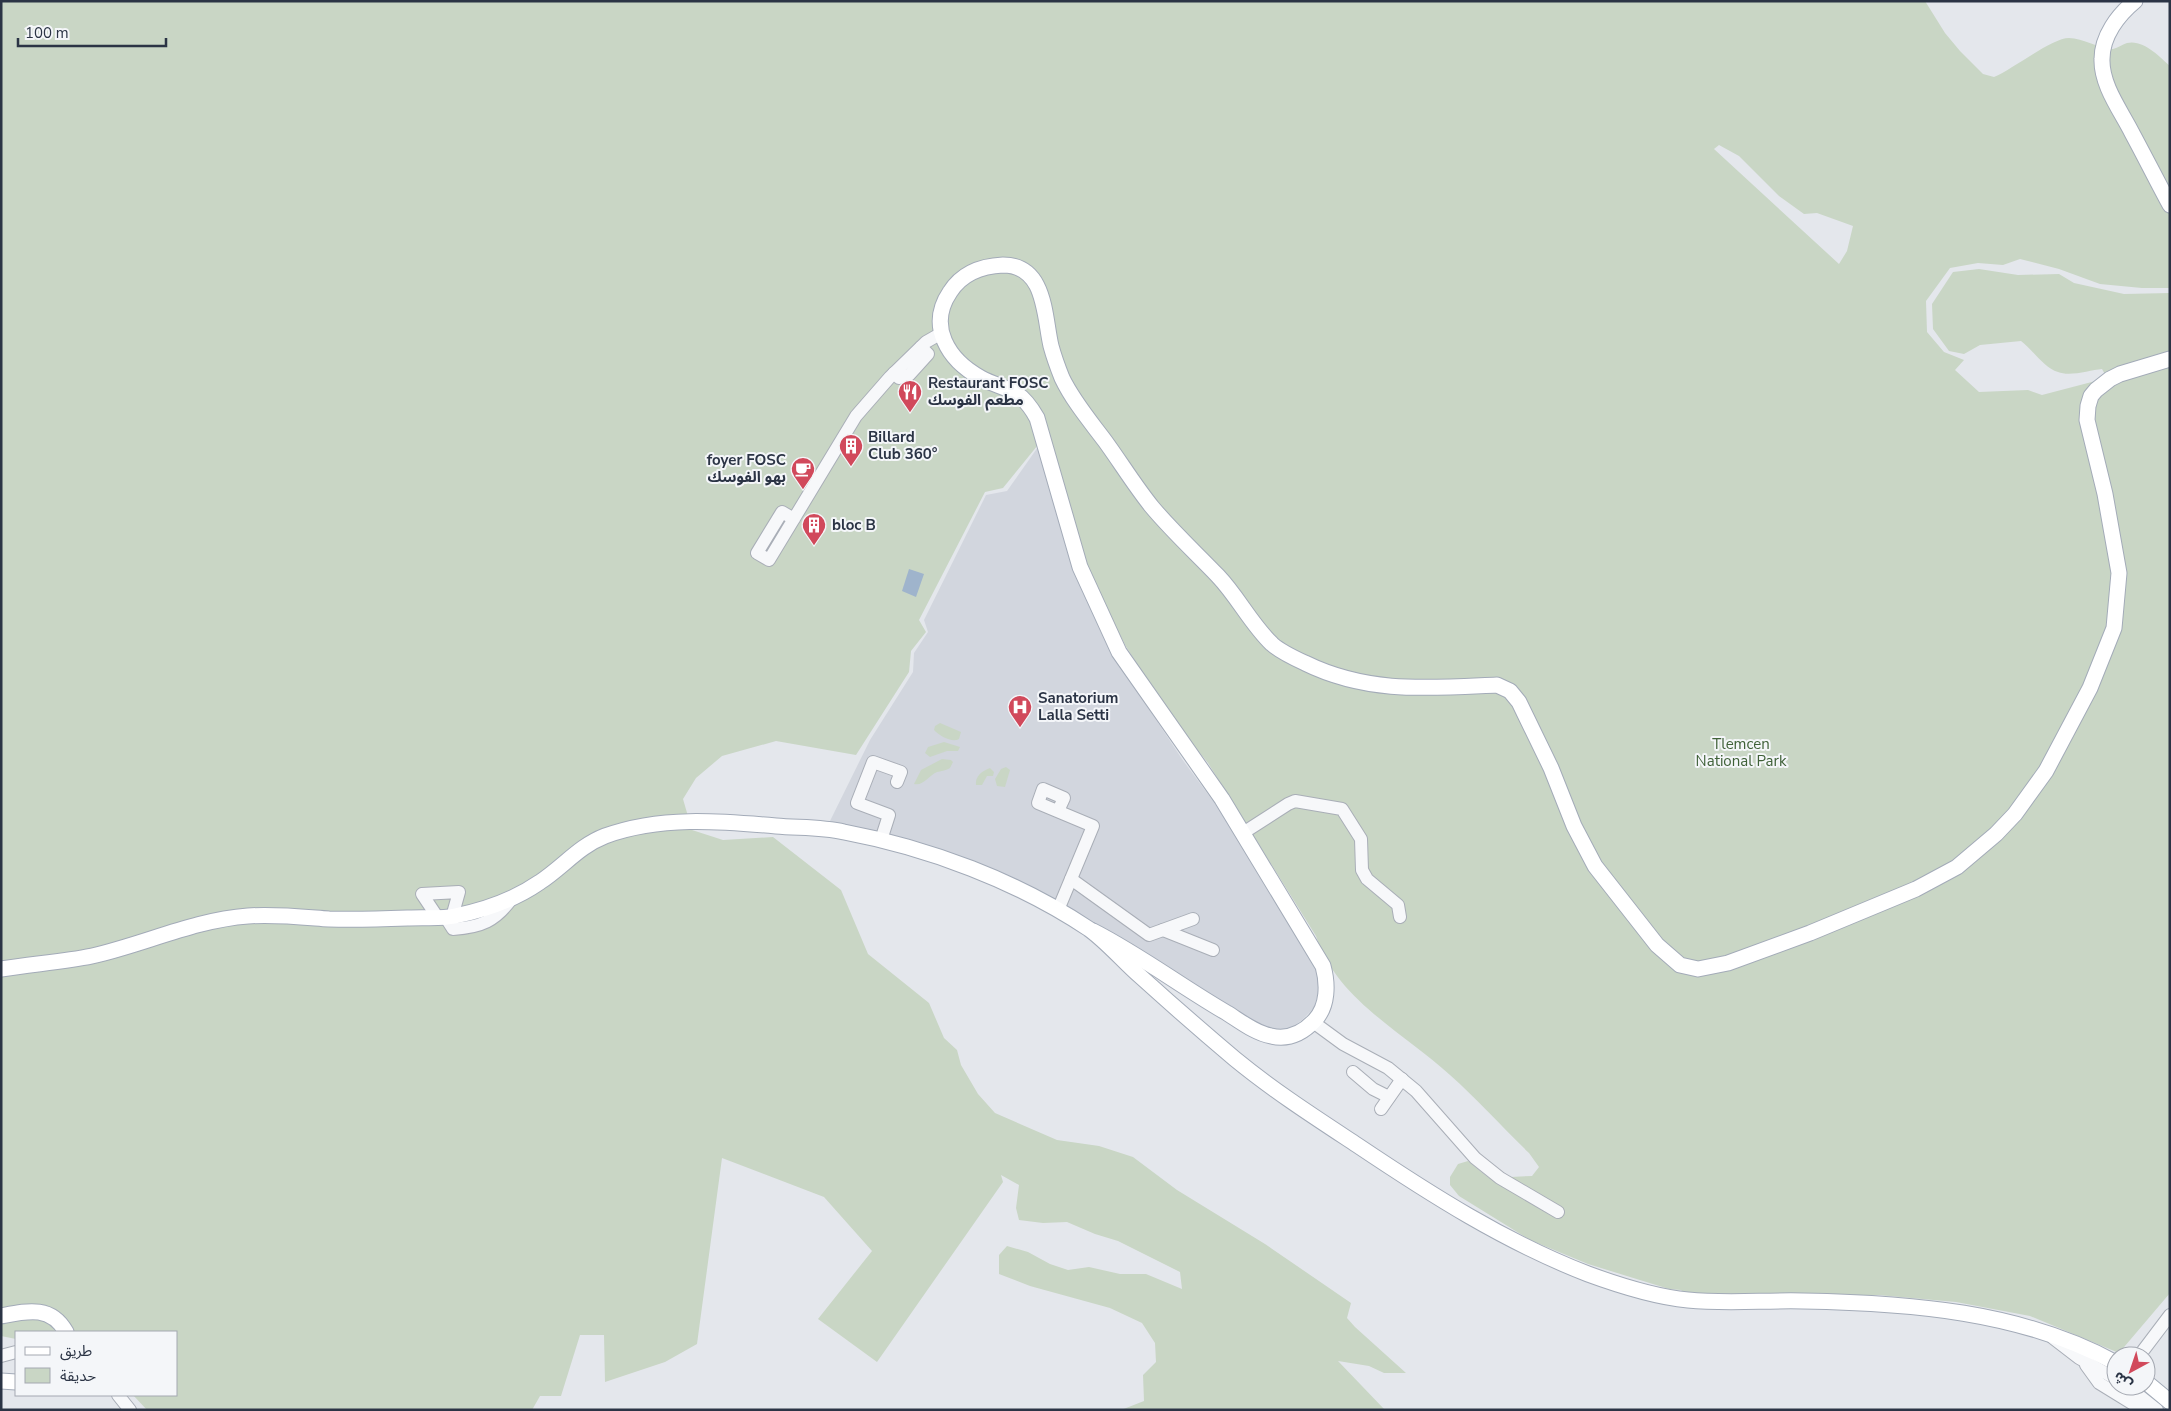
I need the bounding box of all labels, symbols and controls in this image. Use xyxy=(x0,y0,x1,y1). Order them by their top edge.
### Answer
scale bar xyxy=(18,15,165,47)
text: 100 m xyxy=(25,23,69,43)
place label: Restaurant FOSC مطعم الفوسك xyxy=(928,373,1048,411)
restaurant icon: Restaurant FOSC مطعم الفوسك xyxy=(897,379,923,413)
place label: Billard Club 360° xyxy=(868,427,938,464)
building icon: Billard Club 360° xyxy=(838,433,864,467)
place label: foyer FOSC بهو الفوسك xyxy=(707,450,786,487)
cafe icon: foyer FOSC بهو الفوسك xyxy=(790,456,816,490)
building icon: bloc B xyxy=(801,512,827,546)
place label: bloc B xyxy=(832,515,876,535)
place label: Sanatorium Lalla Setti xyxy=(1038,688,1119,725)
hospital icon: Sanatorium Lalla Setti xyxy=(1007,694,1033,728)
park label: Tlemcen National Park xyxy=(1696,734,1787,771)
legend xyxy=(15,1331,178,1396)
text: طريق xyxy=(60,1341,92,1361)
north arrow xyxy=(2106,1346,2156,1396)
text: حديقة xyxy=(60,1366,96,1386)
text: ش xyxy=(2110,1367,2136,1394)

